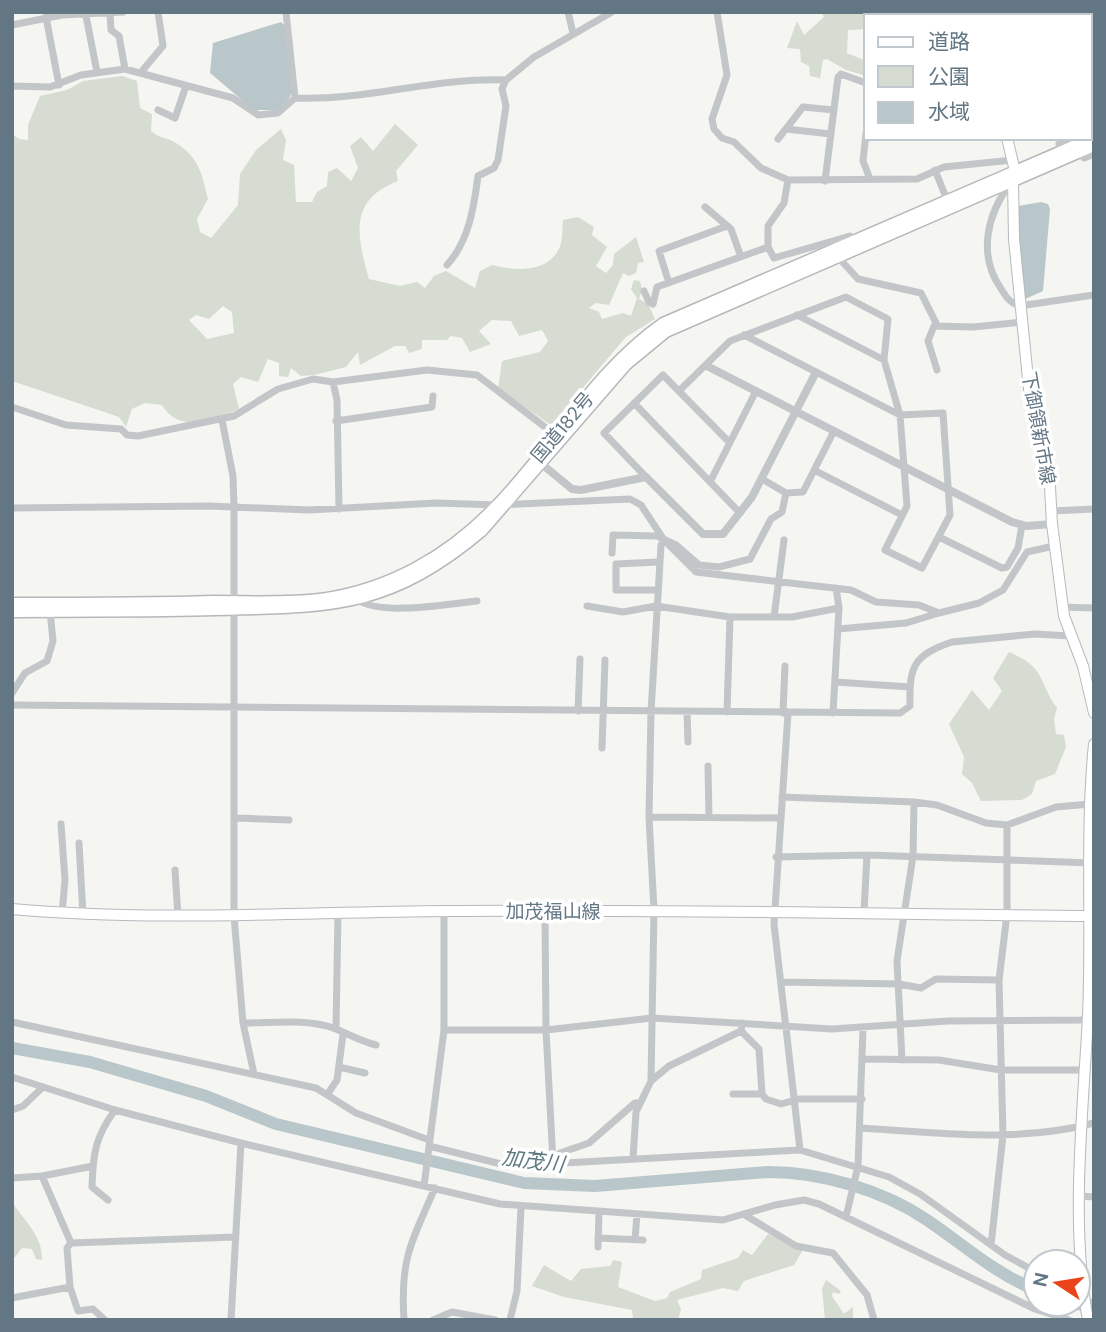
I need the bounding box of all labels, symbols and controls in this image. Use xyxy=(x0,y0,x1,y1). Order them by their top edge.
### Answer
legend xyxy=(864,14,1092,140)
text: 道路 xyxy=(928,28,970,56)
text: 公園 xyxy=(928,63,970,91)
text: 水域 xyxy=(928,98,970,126)
street label: 下御領新市線 xyxy=(1016,370,1061,486)
street label: 国道182号 xyxy=(525,387,599,468)
street label: 加茂福山線 xyxy=(505,899,601,924)
water label: 加茂川 xyxy=(500,1143,568,1179)
north arrow xyxy=(1022,1248,1092,1318)
text: N xyxy=(1027,1270,1055,1289)

